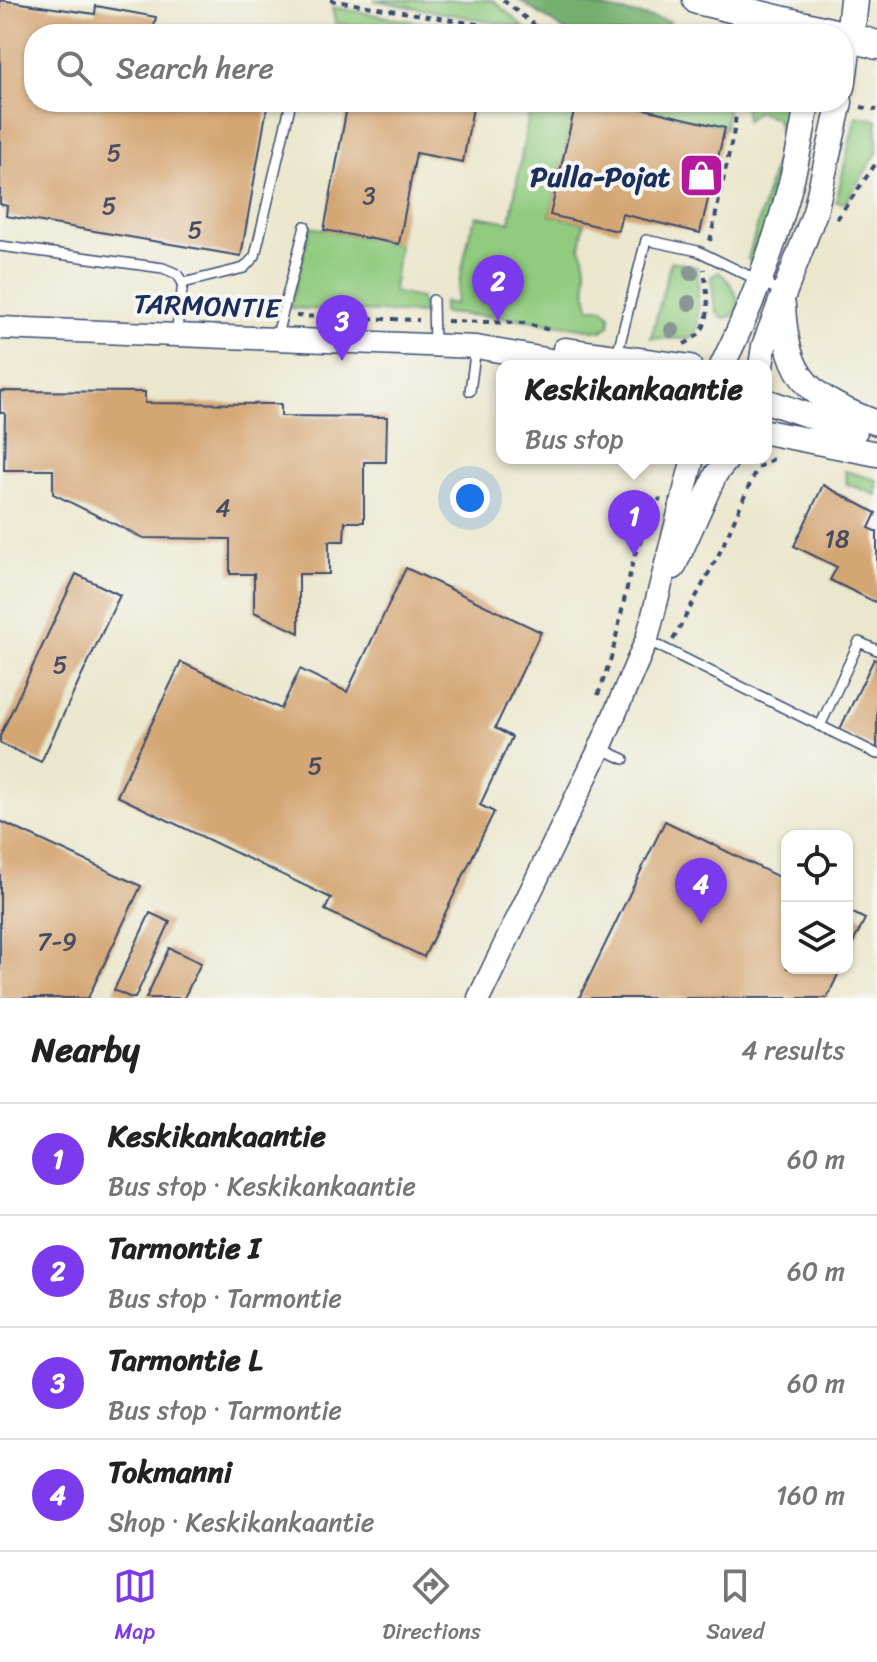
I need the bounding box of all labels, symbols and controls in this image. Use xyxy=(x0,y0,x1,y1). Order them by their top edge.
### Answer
search box xyxy=(24,24,853,112)
text: Search here xyxy=(116,41,274,95)
icon: search xyxy=(52,46,96,90)
house number: 5 xyxy=(107,132,121,174)
place label: Pulla-Pojat xyxy=(530,152,671,201)
shop icon: Pulla-Pojat xyxy=(677,152,725,200)
house number: 3 xyxy=(362,175,376,217)
house number: 5 xyxy=(102,185,116,227)
house number: 5 xyxy=(188,209,202,251)
pin: 2 xyxy=(472,255,524,321)
street label: TARMONTIE xyxy=(133,279,283,333)
pin: 3 xyxy=(316,295,368,361)
popup xyxy=(496,360,772,464)
text: Keskikankaantie xyxy=(525,362,743,416)
text: Bus stop xyxy=(525,416,623,462)
your location xyxy=(450,478,490,518)
house number: 4 xyxy=(216,487,231,529)
pin: 1 xyxy=(608,490,660,556)
house number: 18 xyxy=(825,518,849,560)
house number: 5 xyxy=(53,644,67,686)
house number: 5 xyxy=(308,745,322,787)
map controls xyxy=(781,830,853,974)
button: locate xyxy=(781,830,853,902)
pin: 4 xyxy=(675,858,727,924)
button: layers xyxy=(781,902,853,974)
house number: 7-9 xyxy=(37,921,77,963)
text: Nearby xyxy=(32,1020,140,1080)
text: 4 results xyxy=(741,1027,845,1073)
text: Keskikankaantie xyxy=(108,1109,326,1163)
text: 1 xyxy=(52,1136,64,1182)
text: 60 m xyxy=(787,1136,845,1182)
text: Bus stop · Keskikankaantie xyxy=(108,1163,416,1209)
text: Tarmontie I xyxy=(108,1221,260,1275)
text: 2 xyxy=(50,1248,66,1294)
text: 60 m xyxy=(787,1248,845,1294)
text: Bus stop · Tarmontie xyxy=(108,1275,342,1321)
text: Tarmontie L xyxy=(108,1333,262,1387)
text: 3 xyxy=(51,1360,65,1406)
text: 60 m xyxy=(787,1360,845,1406)
text: Bus stop · Tarmontie xyxy=(108,1387,342,1433)
text: Tokmanni xyxy=(108,1445,232,1499)
text: 4 xyxy=(50,1472,66,1518)
text: 160 m xyxy=(776,1472,845,1518)
text: Shop · Keskikankaantie xyxy=(108,1499,374,1545)
tab: Map xyxy=(113,1564,157,1651)
tab: Directions xyxy=(382,1564,481,1651)
tab: Saved xyxy=(706,1564,764,1651)

